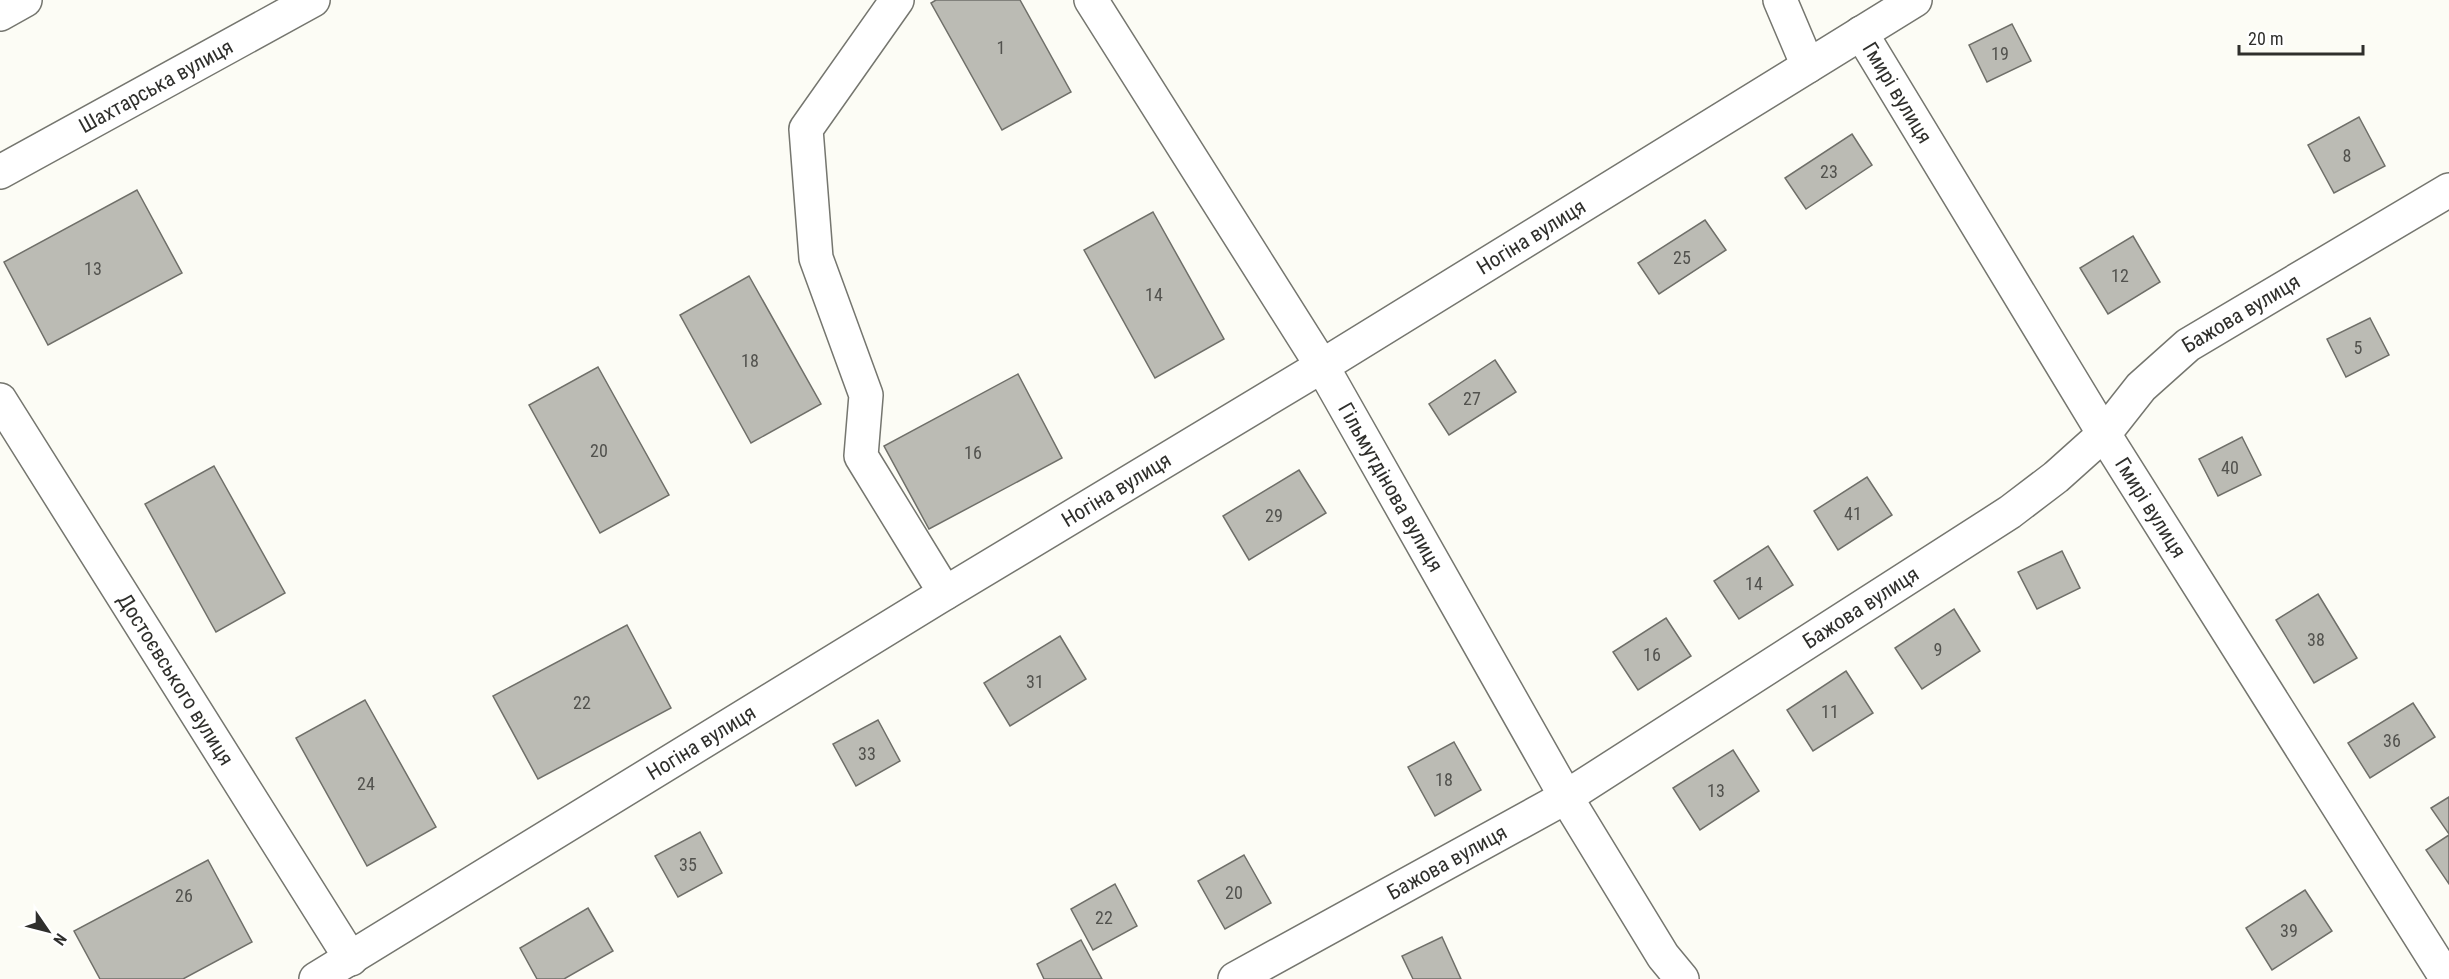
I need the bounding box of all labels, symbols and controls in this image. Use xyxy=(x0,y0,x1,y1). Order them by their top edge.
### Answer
scale bar xyxy=(2239,18,2364,56)
text: 20 m xyxy=(2248,28,2283,49)
street label: Шахтарська вулиця xyxy=(75,34,237,138)
house number: 1 xyxy=(997,37,1005,58)
street label: Гмирі вулиця xyxy=(1857,38,1937,148)
house number: 19 xyxy=(1991,43,2009,64)
house number: 8 xyxy=(2343,145,2351,166)
house number: 23 xyxy=(1820,161,1838,182)
street label: Ногіна вулиця xyxy=(1473,194,1590,279)
house number: 25 xyxy=(1673,247,1691,268)
house number: 13 xyxy=(84,258,102,279)
house number: 12 xyxy=(2111,265,2129,286)
street label: Бажова вулиця xyxy=(2178,269,2304,358)
house number: 14 xyxy=(1145,284,1163,305)
house number: 5 xyxy=(2354,337,2363,358)
house number: 18 xyxy=(741,350,759,371)
house number: 27 xyxy=(1463,388,1481,409)
street label: Гільмутдінова вулиця xyxy=(1333,398,1448,576)
house number: 20 xyxy=(590,440,608,461)
house number: 16 xyxy=(964,442,982,463)
street label: Ногіна вулиця xyxy=(1057,448,1175,532)
street label: Гмирі вулиця xyxy=(2110,453,2191,562)
house number: 40 xyxy=(2221,457,2239,478)
house number: 41 xyxy=(1844,503,1862,524)
house number: 29 xyxy=(1265,505,1283,526)
street label: Бажова вулиця xyxy=(1798,562,1923,654)
house number: 14 xyxy=(1745,573,1763,594)
street label: Достоєвського вулиця xyxy=(113,589,238,770)
house number: 38 xyxy=(2307,629,2325,650)
house number: 9 xyxy=(1934,639,1942,660)
house number: 16 xyxy=(1643,644,1661,665)
house number: 31 xyxy=(1026,671,1044,692)
house number: 22 xyxy=(573,692,591,713)
street label: Ногіна вулиця xyxy=(642,700,760,785)
house number: 11 xyxy=(1821,701,1839,722)
house number: 36 xyxy=(2383,730,2401,751)
house number: 33 xyxy=(858,743,876,764)
house number: 18 xyxy=(1435,769,1453,790)
house number: 24 xyxy=(357,773,375,794)
house number: 13 xyxy=(1707,780,1725,801)
street label: Бажова вулиця xyxy=(1383,820,1511,905)
house number: 35 xyxy=(679,854,697,875)
house number: 20 xyxy=(1225,882,1243,903)
house number: 26 xyxy=(175,885,193,906)
north arrow xyxy=(18,901,78,961)
house number: 22 xyxy=(1095,907,1113,928)
house number: 39 xyxy=(2280,920,2298,941)
text: N xyxy=(49,930,70,949)

